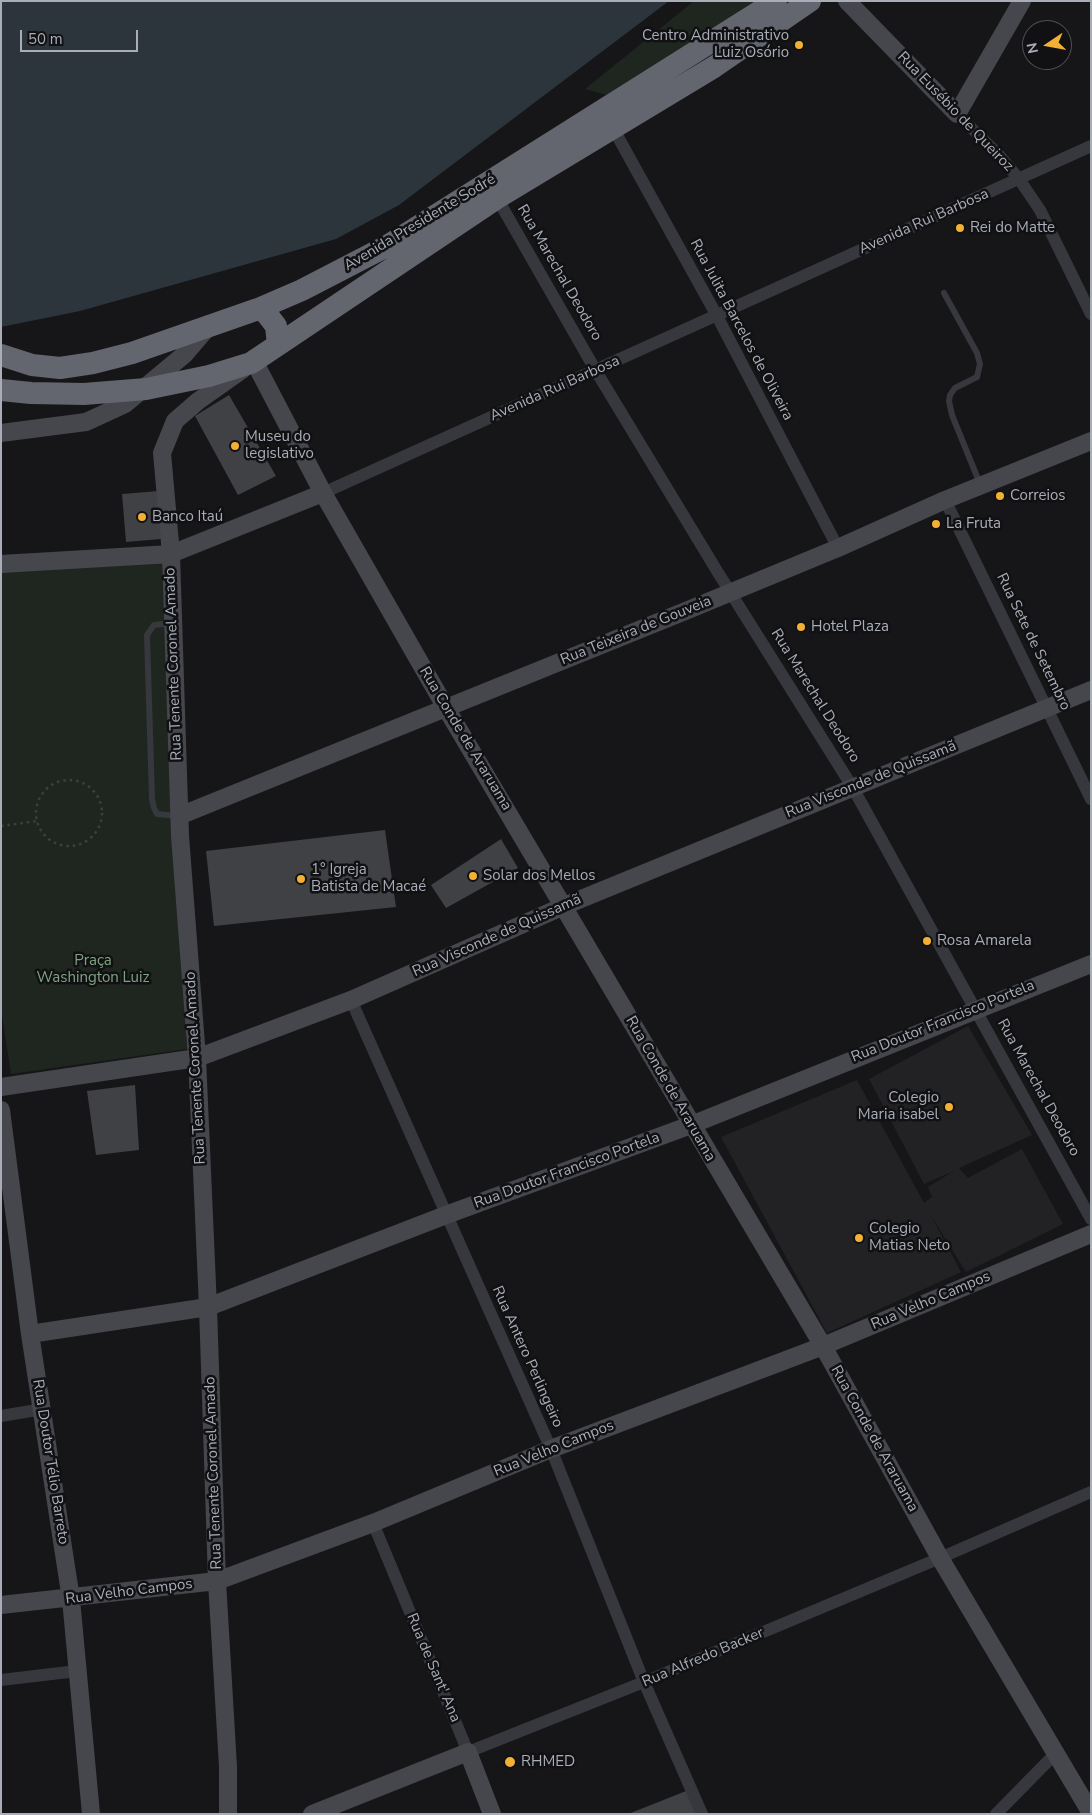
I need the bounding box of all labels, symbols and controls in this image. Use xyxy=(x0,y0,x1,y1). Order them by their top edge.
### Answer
scale bar xyxy=(22,20,140,52)
north arrow xyxy=(1022,20,1072,70)
place label: Centro Administrativo Luiz Osório xyxy=(642,27,789,62)
text: 50 m xyxy=(28,29,63,49)
marker: Centro Administrativo Luiz Osório xyxy=(793,39,805,51)
text: N xyxy=(1022,41,1043,55)
street label: Rua Eusébio de Queiroz xyxy=(893,48,1017,176)
street label: Avenida Presidente Sodré xyxy=(341,171,499,275)
street label: Avenida Rui Barbosa xyxy=(856,185,992,259)
street label: Rua Marechal Deodoro xyxy=(513,202,605,344)
place label: Rei do Matte xyxy=(970,219,1055,237)
marker: Rei do Matte xyxy=(954,222,966,234)
street label: Rua Julita Barcelos de Oliveira xyxy=(685,236,797,424)
street label: Avenida Rui Barbosa xyxy=(487,352,623,426)
place label: Museu do legislativo xyxy=(245,428,314,463)
marker: Museu do legislativo xyxy=(229,440,241,452)
place label: Correios xyxy=(1010,487,1066,505)
marker: Correios xyxy=(994,490,1006,502)
place label: Banco Itaú xyxy=(152,508,223,526)
marker: Banco Itaú xyxy=(136,511,148,523)
place label: La Fruta xyxy=(946,515,1001,533)
marker: La Fruta xyxy=(930,518,942,530)
street label: Rua Tenente Coronel Amado xyxy=(162,567,186,761)
street label: Rua Sete de Setembro xyxy=(992,570,1074,714)
street label: Rua Teixeira de Gouveia xyxy=(558,592,714,670)
place label: Hotel Plaza xyxy=(811,618,889,636)
marker: Hotel Plaza xyxy=(795,621,807,633)
street label: Rua Marechal Deodoro xyxy=(767,626,863,766)
street label: Rua Conde de Araruama xyxy=(415,664,515,814)
street label: Rua Visconde de Quissamã xyxy=(783,737,959,823)
place label: 1° Igreja Batista de Macaé xyxy=(311,861,426,896)
place label: Solar dos Mellos xyxy=(483,867,595,885)
marker: Solar dos Mellos xyxy=(467,870,479,882)
marker: 1° Igreja Batista de Macaé xyxy=(295,873,307,885)
street label: Rua Visconde de Quissamã xyxy=(410,891,584,981)
place label: Rosa Amarela xyxy=(937,932,1032,950)
marker: Rosa Amarela xyxy=(921,935,933,947)
park label: Praça Washington Luiz xyxy=(37,952,149,987)
street label: Rua Tenente Coronel Amado xyxy=(182,971,210,1165)
street label: Rua Doutor Francisco Portela xyxy=(849,977,1037,1067)
street label: Rua Conde de Araruama xyxy=(621,1013,719,1165)
street label: Rua Marechal Deodoro xyxy=(993,1016,1083,1160)
place label: Colegio Maria isabel xyxy=(858,1089,939,1124)
marker: Colegio Maria isabel xyxy=(943,1101,955,1113)
street label: Rua Doutor Francisco Portela xyxy=(472,1129,662,1213)
place label: Colegio Matias Neto xyxy=(869,1220,950,1255)
marker: Colegio Matias Neto xyxy=(853,1232,865,1244)
street label: Rua Velho Campos xyxy=(869,1268,993,1334)
street label: Rua Antero Perlingeiro xyxy=(488,1283,566,1431)
street label: Rua Conde de Araruama xyxy=(826,1363,922,1515)
street label: Rua Tenente Coronel Amado xyxy=(202,1376,226,1570)
street label: Rua Doutor Télio Barreto xyxy=(28,1378,72,1546)
street label: Rua Velho Campos xyxy=(491,1417,617,1481)
street label: Rua Velho Campos xyxy=(64,1575,194,1609)
street label: Rua de Sant' Ana xyxy=(402,1611,464,1725)
street label: Rua Alfredo Backer xyxy=(639,1624,767,1692)
place label: RHMED xyxy=(521,1753,575,1771)
marker: RHMED xyxy=(503,1755,517,1769)

